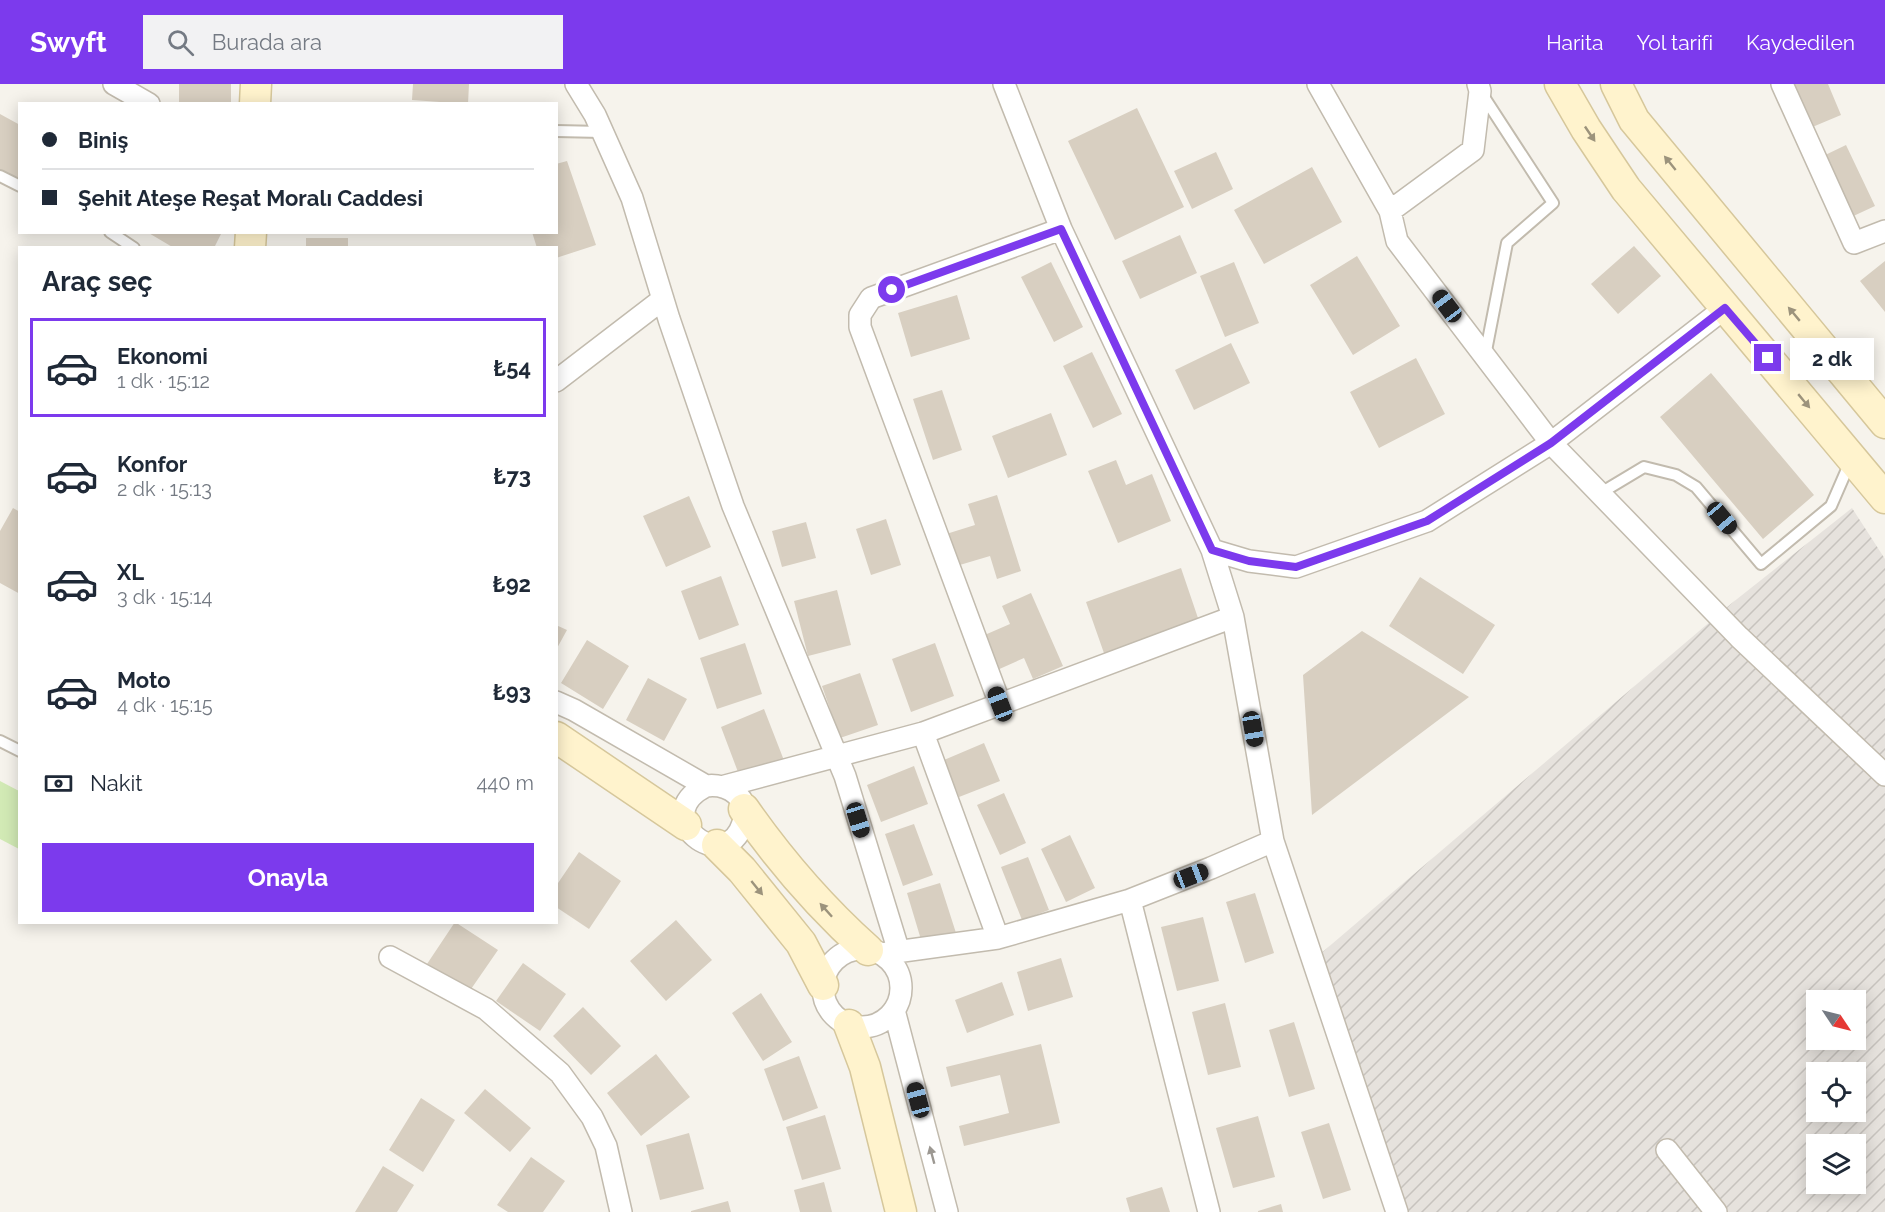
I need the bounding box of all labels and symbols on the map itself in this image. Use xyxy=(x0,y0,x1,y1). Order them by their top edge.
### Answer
one-way arrow xyxy=(1584,126,1595,143)
one-way arrow xyxy=(1663,155,1676,171)
route start xyxy=(878,276,905,303)
car xyxy=(1429,286,1465,326)
one-way arrow xyxy=(1787,306,1800,322)
callout: 2 dk xyxy=(1789,337,1873,379)
route end xyxy=(1754,344,1781,371)
one-way arrow xyxy=(1797,393,1810,409)
car xyxy=(1704,498,1740,538)
car xyxy=(985,684,1015,724)
car xyxy=(1241,710,1265,748)
car xyxy=(844,800,872,840)
car xyxy=(1171,861,1211,891)
one-way arrow xyxy=(750,880,763,896)
one-way arrow xyxy=(819,902,833,917)
north arrow xyxy=(1806,990,1866,1050)
car xyxy=(905,1080,931,1120)
one-way arrow xyxy=(927,1146,937,1165)

